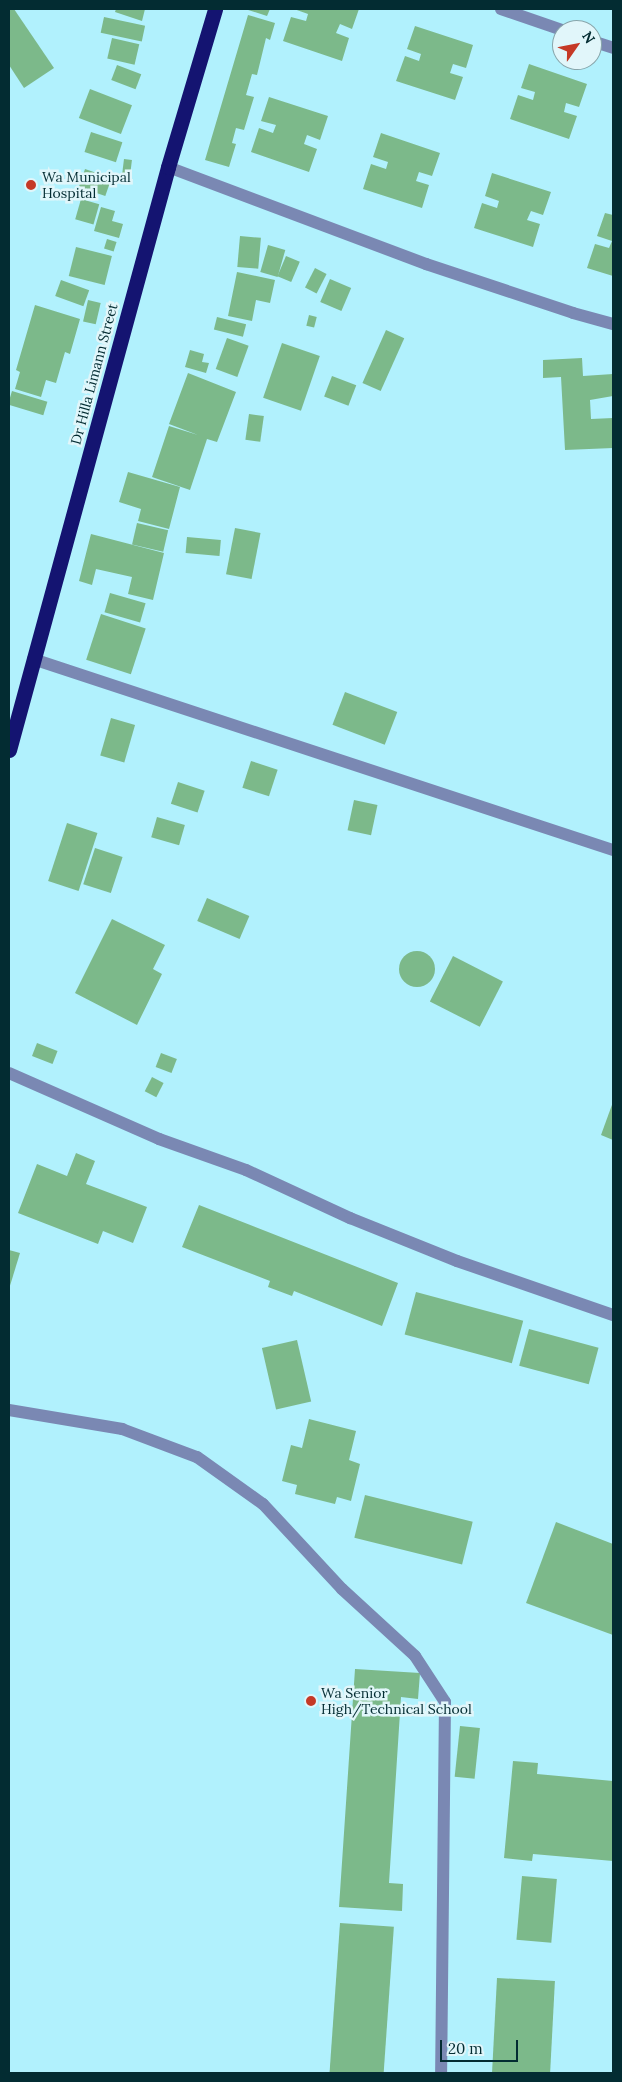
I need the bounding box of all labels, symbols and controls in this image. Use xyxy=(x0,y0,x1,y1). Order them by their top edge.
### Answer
north arrow xyxy=(552,20,602,70)
text: N xyxy=(578,28,599,47)
place label: Wa Municipal Hospital xyxy=(42,169,131,202)
marker: Wa Municipal Hospital xyxy=(24,178,38,192)
street label: Dr Hilla Limann Street xyxy=(67,302,121,446)
place label: Wa Senior High/Technical School xyxy=(321,1685,472,1718)
marker: Wa Senior High/Technical School xyxy=(305,1695,317,1707)
scale bar xyxy=(442,2030,520,2062)
text: 20 m xyxy=(448,2039,483,2058)

